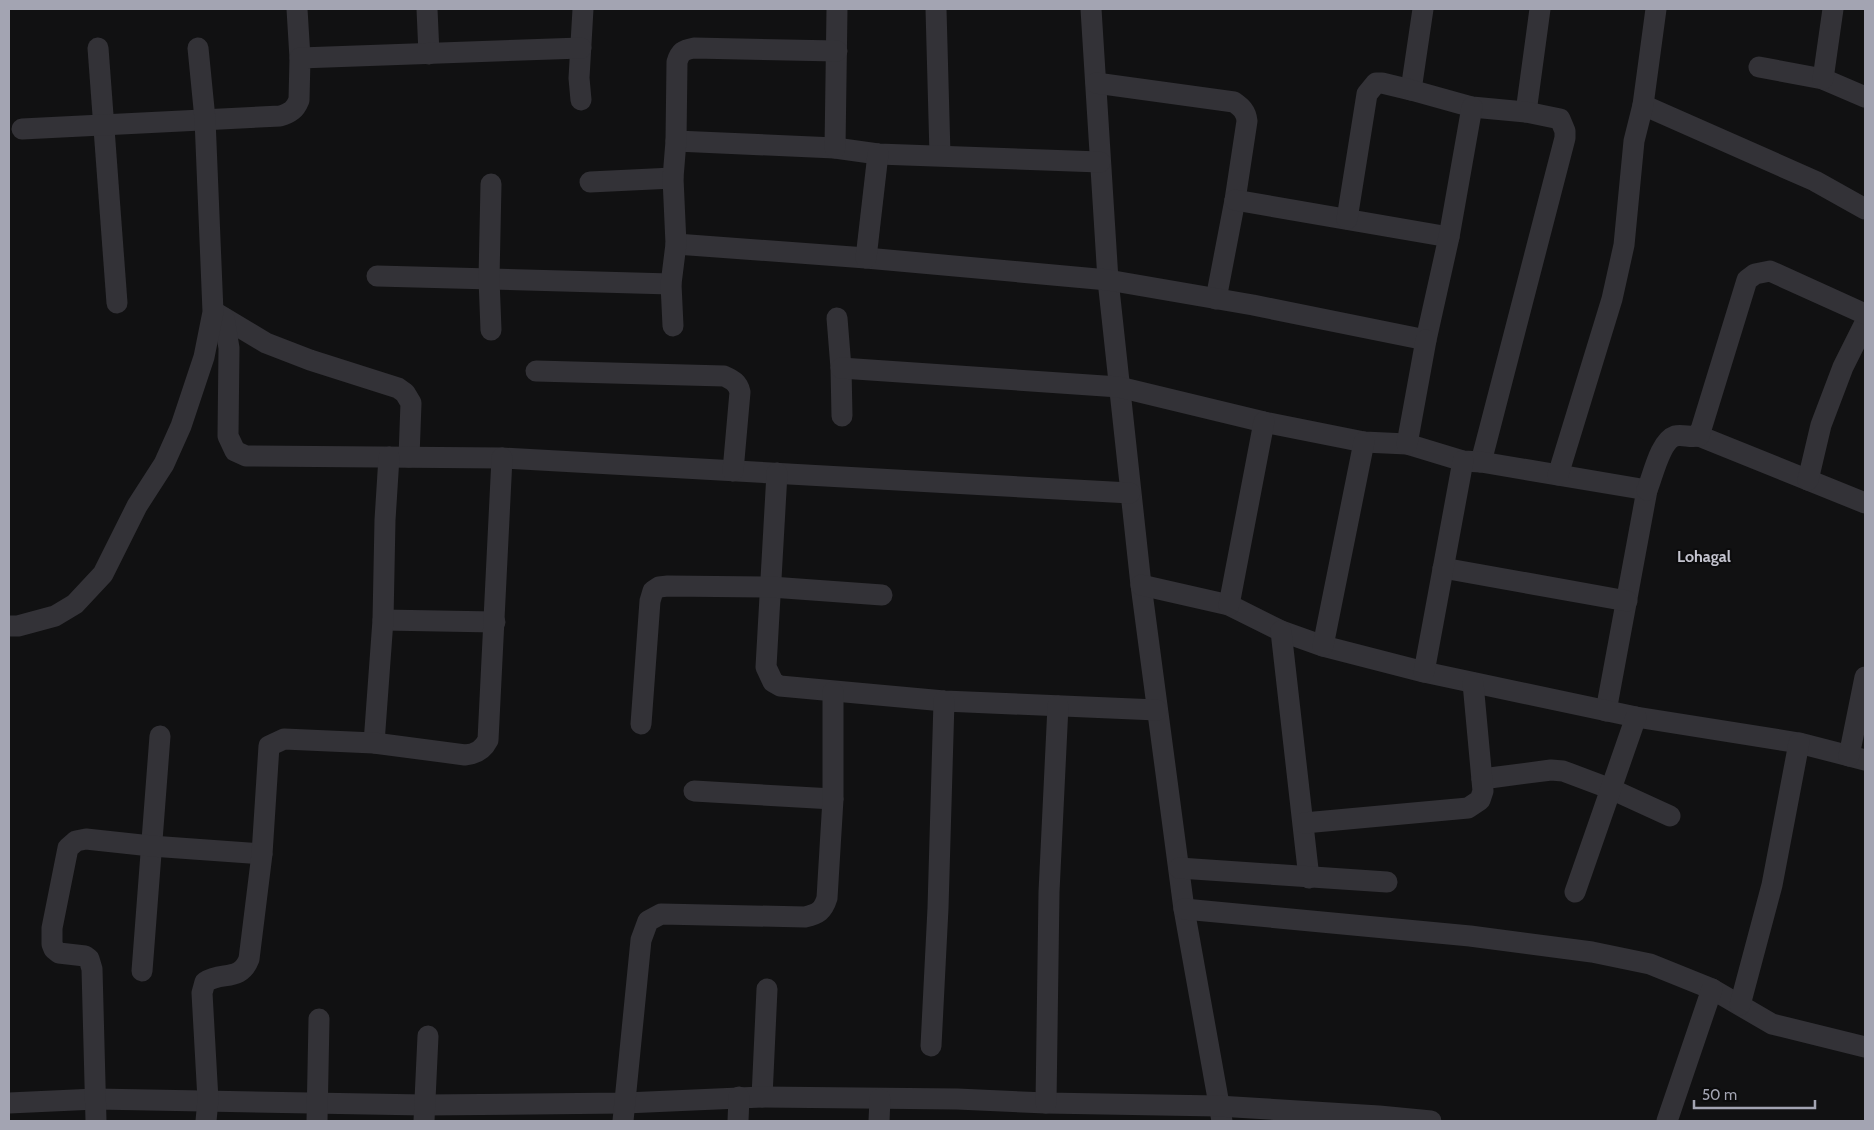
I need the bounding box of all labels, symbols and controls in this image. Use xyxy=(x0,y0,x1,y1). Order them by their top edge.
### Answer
district label: Lohagal xyxy=(1677,547,1731,566)
scale bar xyxy=(1694,1078,1815,1110)
text: 50 m xyxy=(1702,1086,1737,1104)

